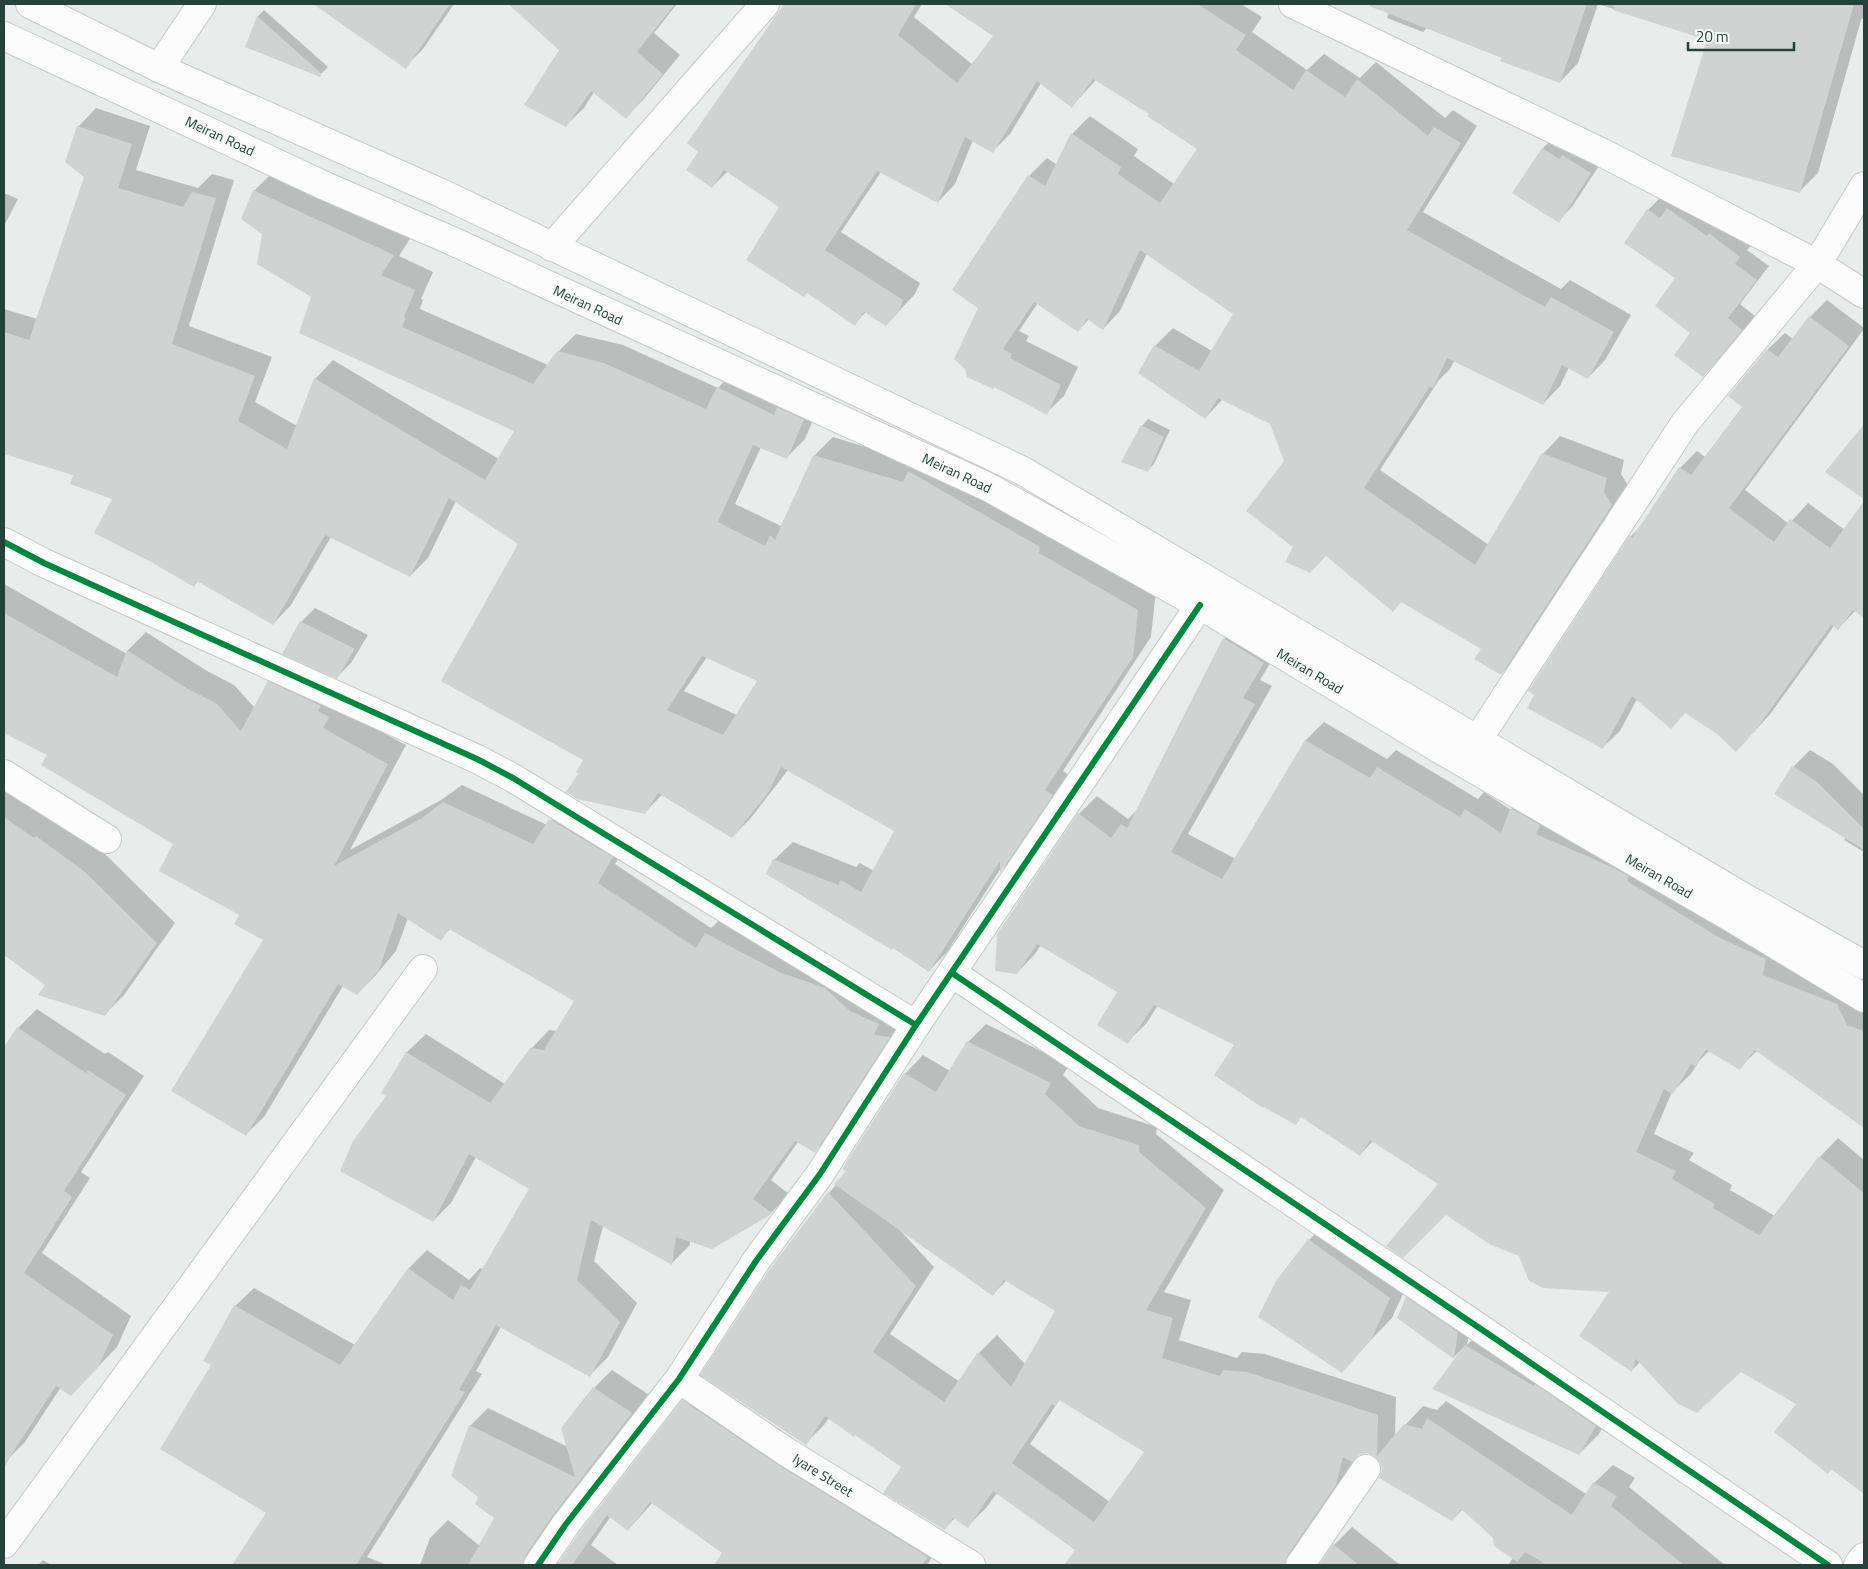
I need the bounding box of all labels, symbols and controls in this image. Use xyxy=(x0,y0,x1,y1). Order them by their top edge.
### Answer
scale bar xyxy=(1688,20,1794,52)
text: 20 m xyxy=(1696,25,1729,48)
street label: Meiran Road xyxy=(182,110,258,161)
street label: Meiran Road xyxy=(550,279,626,330)
street label: Meiran Road xyxy=(919,447,995,498)
street label: Meiran Road xyxy=(1273,642,1348,699)
street label: Meiran Road xyxy=(1622,848,1697,903)
street label: Iyare Street xyxy=(789,1448,858,1502)

